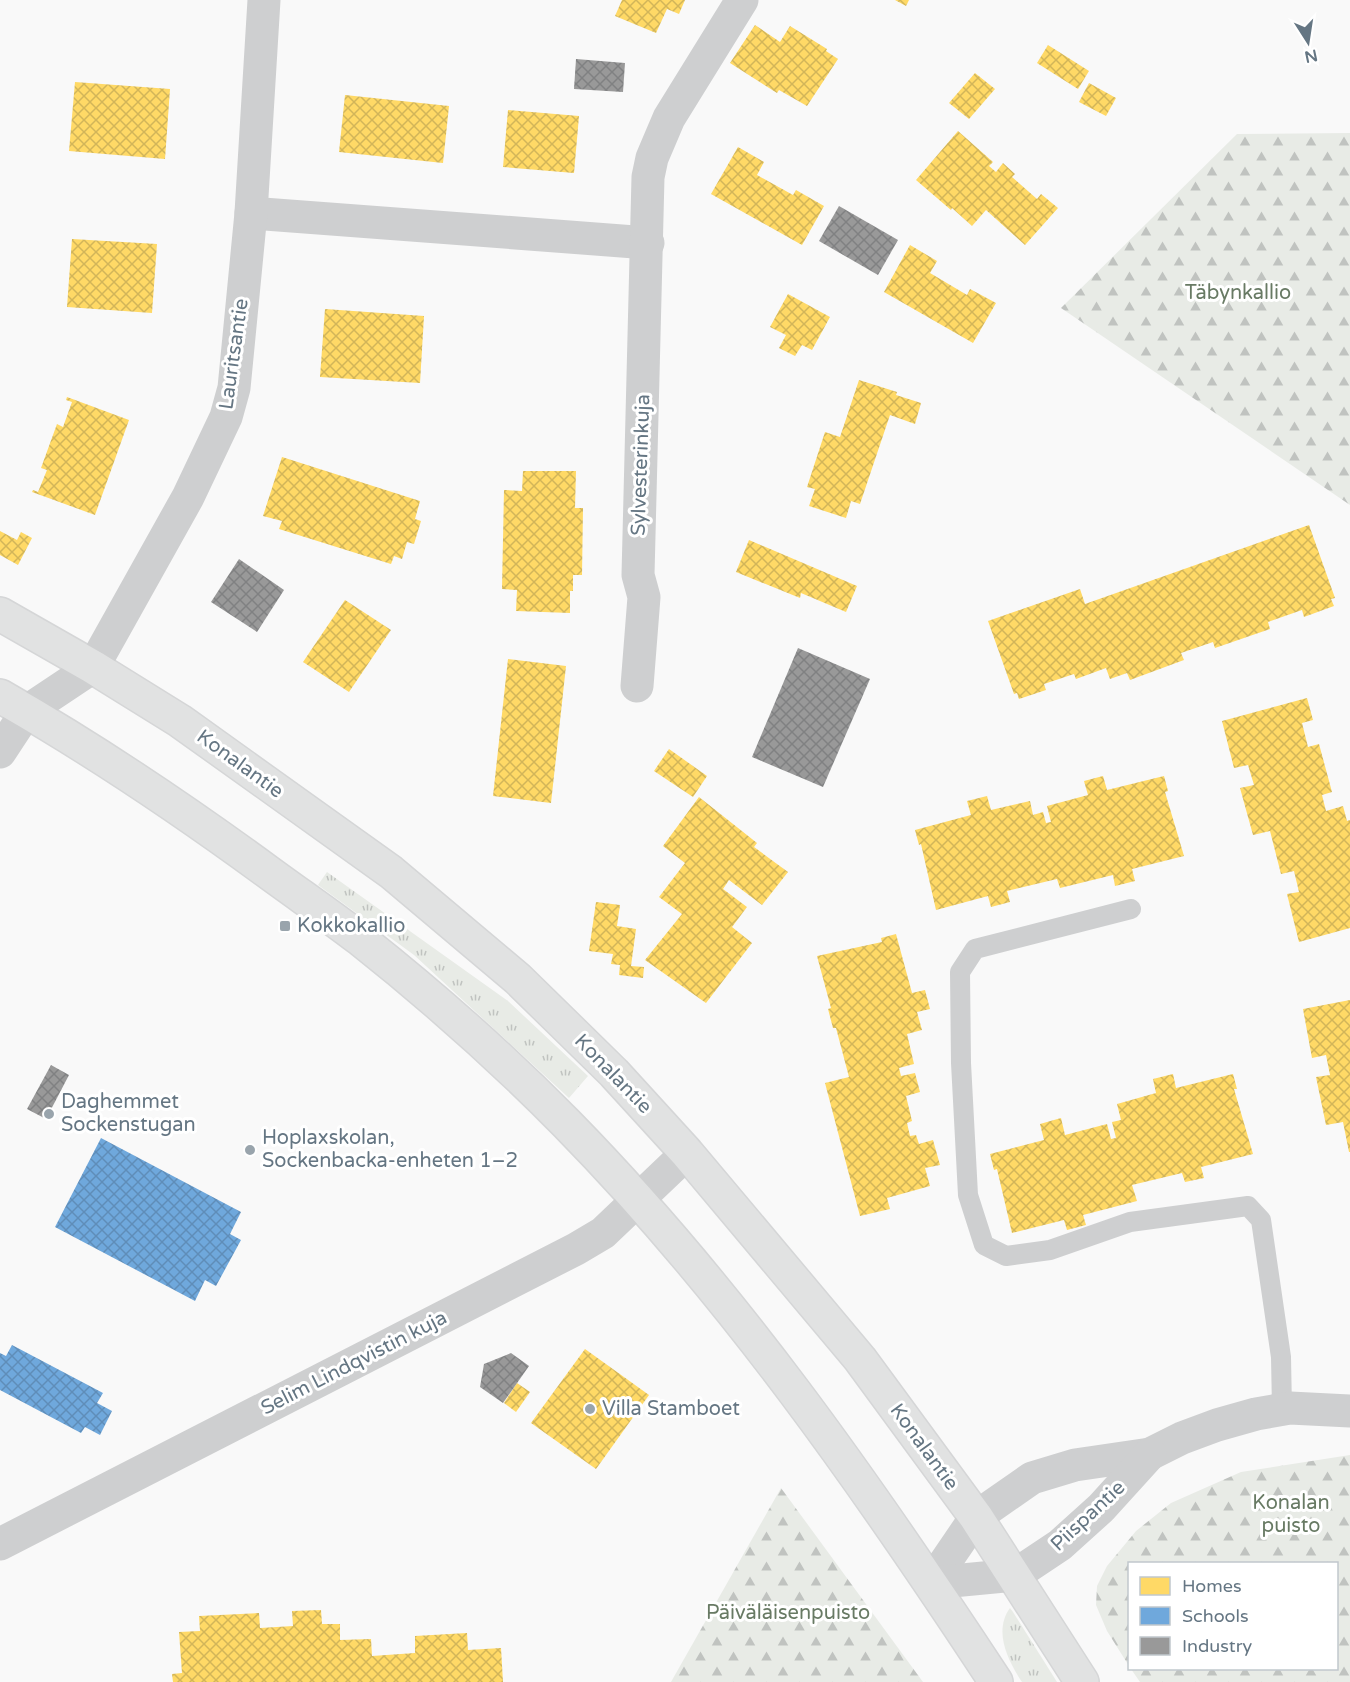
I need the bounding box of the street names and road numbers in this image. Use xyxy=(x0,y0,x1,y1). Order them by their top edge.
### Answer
street label: Lauritsantie xyxy=(214,297,254,411)
street label: Sylvesterinkuja xyxy=(627,394,655,536)
street label: Konalantie xyxy=(192,725,288,803)
street label: Konalantie xyxy=(569,1029,657,1119)
street label: Selim Lindqvistin kuja xyxy=(257,1306,451,1420)
street label: Konalantie xyxy=(885,1399,963,1495)
street label: Piispantie xyxy=(1046,1476,1130,1556)

